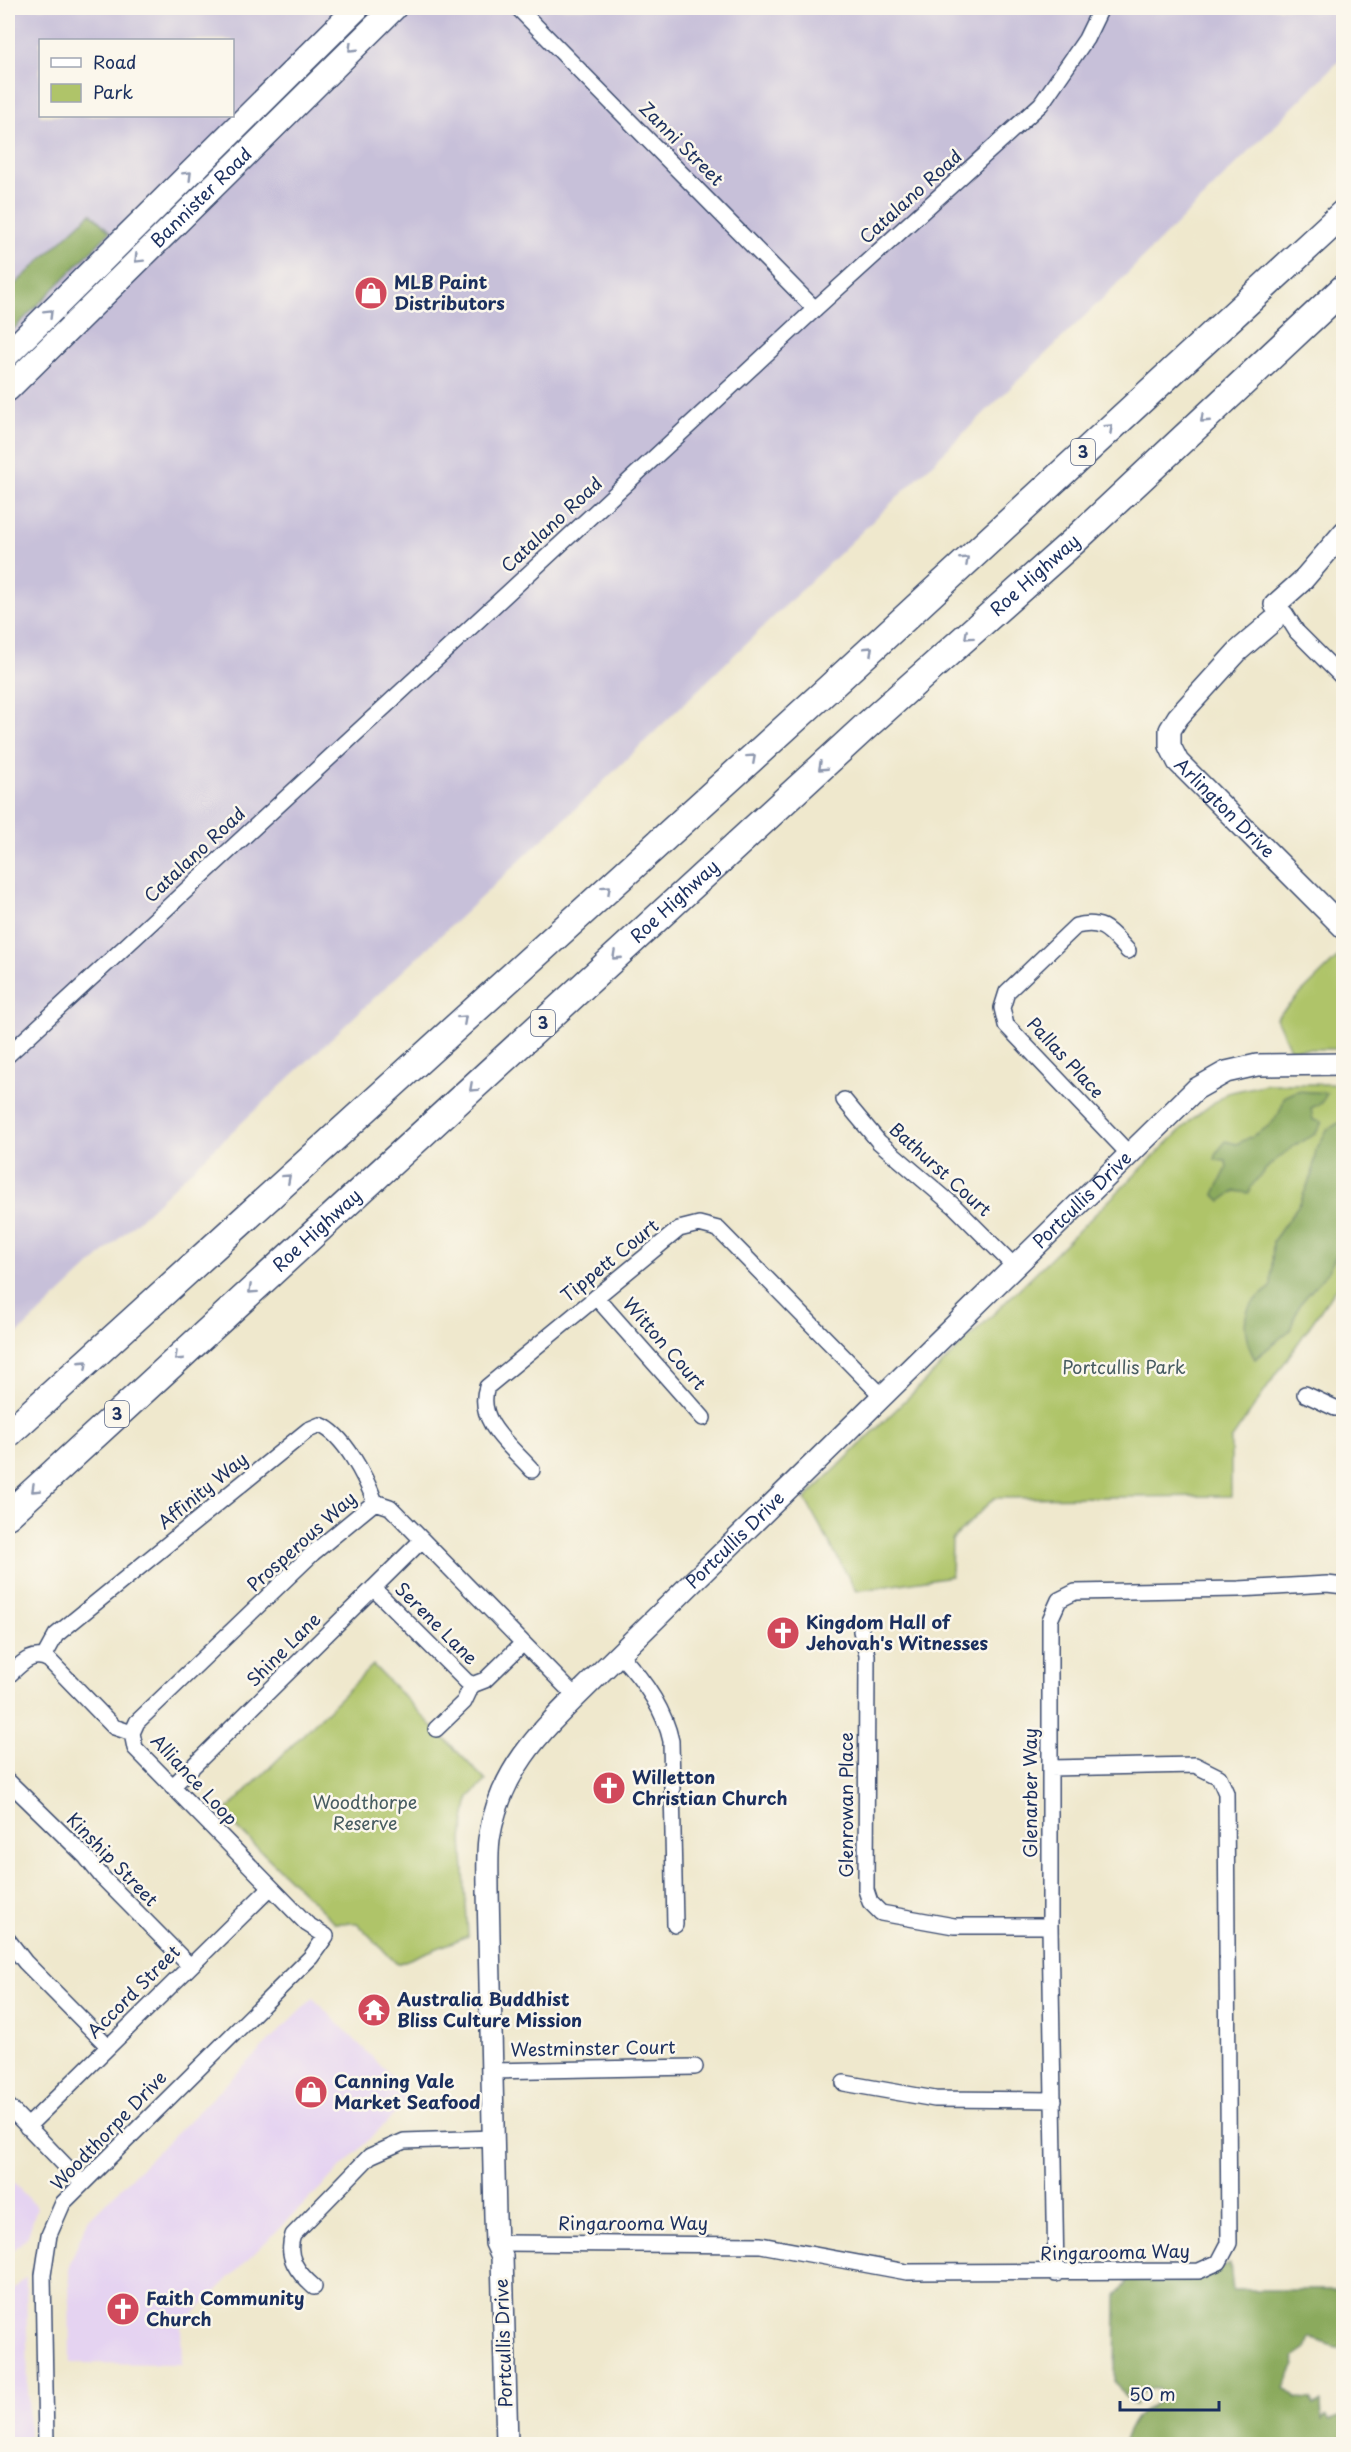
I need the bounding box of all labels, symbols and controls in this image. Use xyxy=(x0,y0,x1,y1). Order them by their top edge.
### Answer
legend xyxy=(39,39,234,117)
one-way arrow xyxy=(348,41,359,52)
text: Road xyxy=(93,48,137,75)
text: Park xyxy=(93,78,133,105)
street label: Zanni Street xyxy=(634,95,730,191)
street label: Bannister Road xyxy=(144,140,257,253)
street label: Catalano Road xyxy=(853,142,967,249)
one-way arrow xyxy=(180,172,191,183)
one-way arrow xyxy=(134,251,145,262)
place label: MLB Paint Distributors xyxy=(394,268,505,316)
shop icon: MLB Paint Distributors xyxy=(353,275,389,311)
one-way arrow xyxy=(42,309,53,319)
one-way arrow xyxy=(1200,412,1211,423)
one-way arrow xyxy=(1101,425,1112,436)
road number: 3 xyxy=(1071,439,1095,465)
street label: Catalano Road xyxy=(494,470,608,578)
street label: Roe Highway xyxy=(983,527,1085,622)
one-way arrow xyxy=(958,557,969,568)
one-way arrow xyxy=(964,629,974,640)
one-way arrow xyxy=(861,647,872,658)
street label: Arlington Drive xyxy=(1169,751,1282,864)
one-way arrow xyxy=(745,754,756,765)
one-way arrow xyxy=(818,760,828,771)
street label: Catalano Road xyxy=(137,800,251,908)
street label: Roe Highway xyxy=(623,853,724,949)
one-way arrow xyxy=(600,885,611,896)
one-way arrow xyxy=(613,949,623,960)
road number: 3 xyxy=(531,1010,555,1036)
street label: Pallas Place xyxy=(1021,1010,1111,1104)
one-way arrow xyxy=(456,1015,466,1026)
one-way arrow xyxy=(469,1081,480,1092)
street label: Bathurst Court xyxy=(884,1116,998,1222)
street label: Portcullis Drive xyxy=(1026,1144,1137,1254)
one-way arrow xyxy=(280,1174,291,1185)
street label: Roe Highway xyxy=(266,1182,367,1278)
street label: Tippett Court xyxy=(554,1212,664,1308)
one-way arrow xyxy=(248,1283,258,1294)
street label: Witton Court xyxy=(617,1291,713,1395)
one-way arrow xyxy=(175,1350,186,1361)
park label: Portcullis Park xyxy=(1062,1353,1186,1380)
one-way arrow xyxy=(77,1360,87,1371)
road number: 3 xyxy=(105,1401,129,1427)
street label: Affinity Way xyxy=(151,1445,253,1535)
one-way arrow xyxy=(31,1482,42,1493)
street label: Prosperous Way xyxy=(240,1484,362,1597)
street label: Portcullis Drive xyxy=(679,1484,790,1594)
street label: Serene Lane xyxy=(390,1575,485,1670)
street label: Shine Lane xyxy=(240,1606,326,1692)
place label: Kingdom Hall of Jehovah's Witnesses xyxy=(806,1608,988,1656)
church icon: Kingdom Hall of Jehovah's Witnesses xyxy=(765,1615,801,1651)
street label: Alliance Loop xyxy=(145,1727,245,1831)
street label: Glenarber Way xyxy=(1016,1728,1043,1858)
street label: Glenrowan Place xyxy=(832,1732,859,1878)
place label: Willetton Christian Church xyxy=(632,1763,788,1811)
church icon: Willetton Christian Church xyxy=(591,1770,627,1806)
park label: Woodthorpe Reserve xyxy=(313,1788,417,1836)
street label: Kinship Street xyxy=(61,1806,165,1912)
street label: Accord Street xyxy=(80,1938,186,2044)
place label: Australia Buddhist Bliss Culture Mission xyxy=(396,1985,582,2033)
temple icon: Australia Buddhist Bliss Culture Mission xyxy=(356,1992,392,2028)
street label: Westminster Court xyxy=(510,2033,676,2062)
street label: Woodthorpe Drive xyxy=(44,2064,172,2196)
place label: Canning Vale Market Seafood xyxy=(334,2067,480,2115)
shop icon: Canning Vale Market Seafood xyxy=(293,2074,329,2110)
street label: Ringarooma Way xyxy=(558,2209,708,2236)
street label: Ringarooma Way xyxy=(1040,2237,1190,2266)
street label: Portcullis Drive xyxy=(487,2278,518,2408)
place label: Faith Community Church xyxy=(146,2284,304,2332)
church icon: Faith Community Church xyxy=(105,2291,141,2327)
scale bar xyxy=(1120,2374,1219,2412)
text: 50 m xyxy=(1129,2380,1176,2407)

